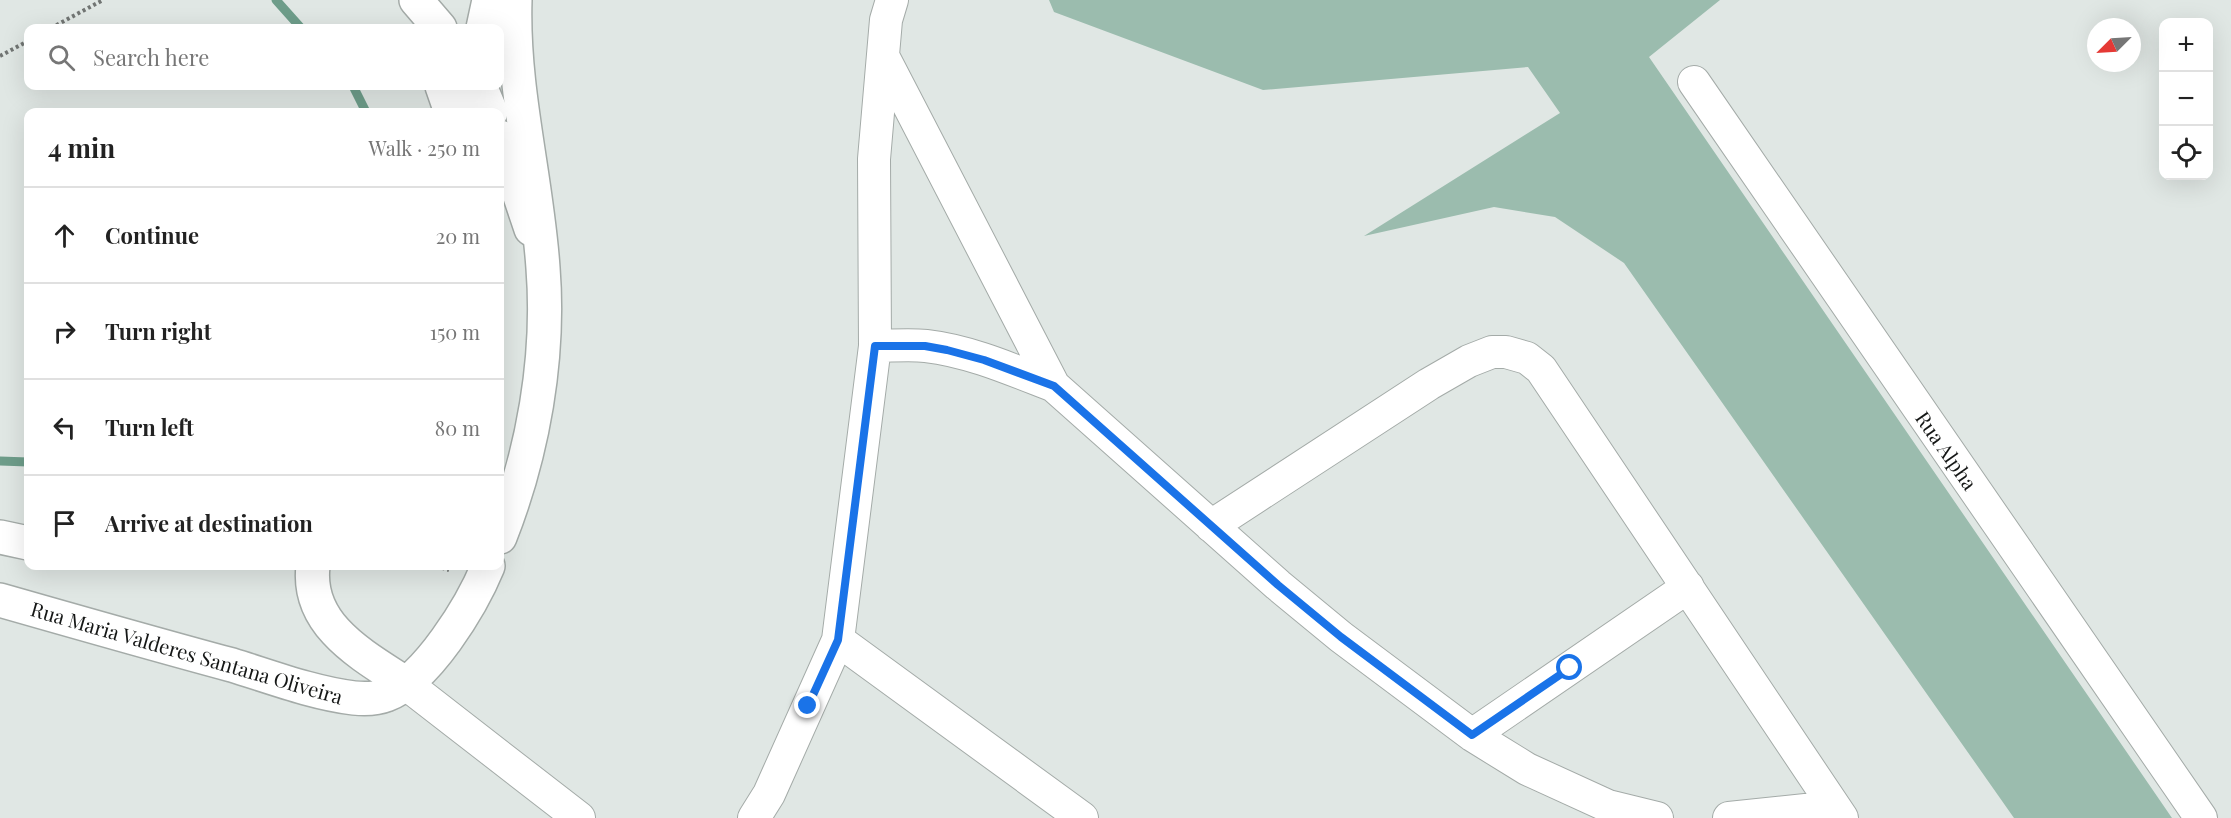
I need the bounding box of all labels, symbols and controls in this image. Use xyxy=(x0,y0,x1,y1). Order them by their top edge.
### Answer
north arrow xyxy=(2087,18,2141,72)
map controls xyxy=(2159,18,2213,180)
button: + xyxy=(2159,18,2213,72)
search box xyxy=(24,24,504,90)
icon: search xyxy=(45,41,78,74)
text: Search here xyxy=(93,42,209,72)
button: − xyxy=(2159,72,2213,126)
button: locate xyxy=(2159,126,2213,180)
text: 4 min xyxy=(48,130,115,165)
text: Walk · 250 m xyxy=(369,134,480,161)
icon: ahead xyxy=(48,219,81,252)
text: Continue xyxy=(105,220,199,250)
text: 20 m xyxy=(436,222,480,249)
icon: right xyxy=(48,315,81,348)
text: Turn right xyxy=(105,316,211,346)
text: 150 m xyxy=(430,318,480,345)
street label: Rua Alpha xyxy=(1910,405,1984,495)
icon: left xyxy=(48,411,81,444)
text: Turn left xyxy=(105,412,194,442)
text: 80 m xyxy=(435,414,480,441)
icon: arrive xyxy=(48,507,81,540)
text: Arrive at destination xyxy=(105,508,313,538)
street label: Rua Maria Valderes Santana Oliveira xyxy=(28,594,346,710)
route start xyxy=(1556,654,1582,680)
route end xyxy=(794,692,820,718)

